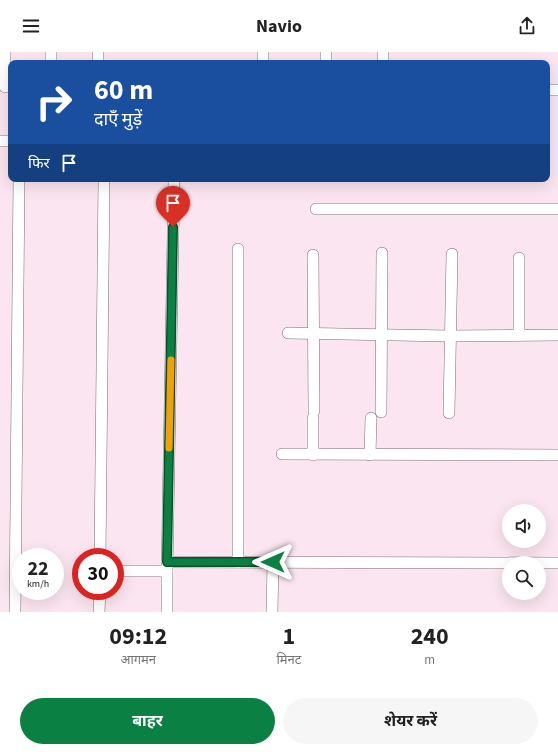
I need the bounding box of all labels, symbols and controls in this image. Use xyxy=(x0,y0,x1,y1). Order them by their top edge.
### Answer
text: Navio xyxy=(256,14,302,39)
icon: menu xyxy=(20,15,42,37)
icon: share xyxy=(516,15,538,37)
text: 60 m xyxy=(94,70,153,110)
icon: right xyxy=(28,76,80,128)
text: दाएँ मुड़ें xyxy=(94,107,142,132)
icon: arrive xyxy=(58,152,80,174)
text: फिर xyxy=(28,153,50,174)
pin xyxy=(156,186,190,227)
icon: arrive xyxy=(162,192,184,214)
map controls xyxy=(502,504,546,600)
button: sound xyxy=(502,504,546,548)
position arrow xyxy=(252,541,294,583)
speed limit sign: 30 xyxy=(72,548,124,600)
text: 22 xyxy=(27,555,49,583)
button: search xyxy=(502,556,546,600)
text: km/h xyxy=(27,577,49,591)
text: 09:12 xyxy=(109,619,167,654)
text: 1 xyxy=(283,619,295,654)
text: 240 xyxy=(411,619,449,654)
text: आगमन xyxy=(120,651,156,669)
text: मिनट xyxy=(276,651,301,669)
text: m xyxy=(424,651,435,669)
button: बाहर xyxy=(20,698,275,744)
button: शेयर करें xyxy=(283,698,538,744)

